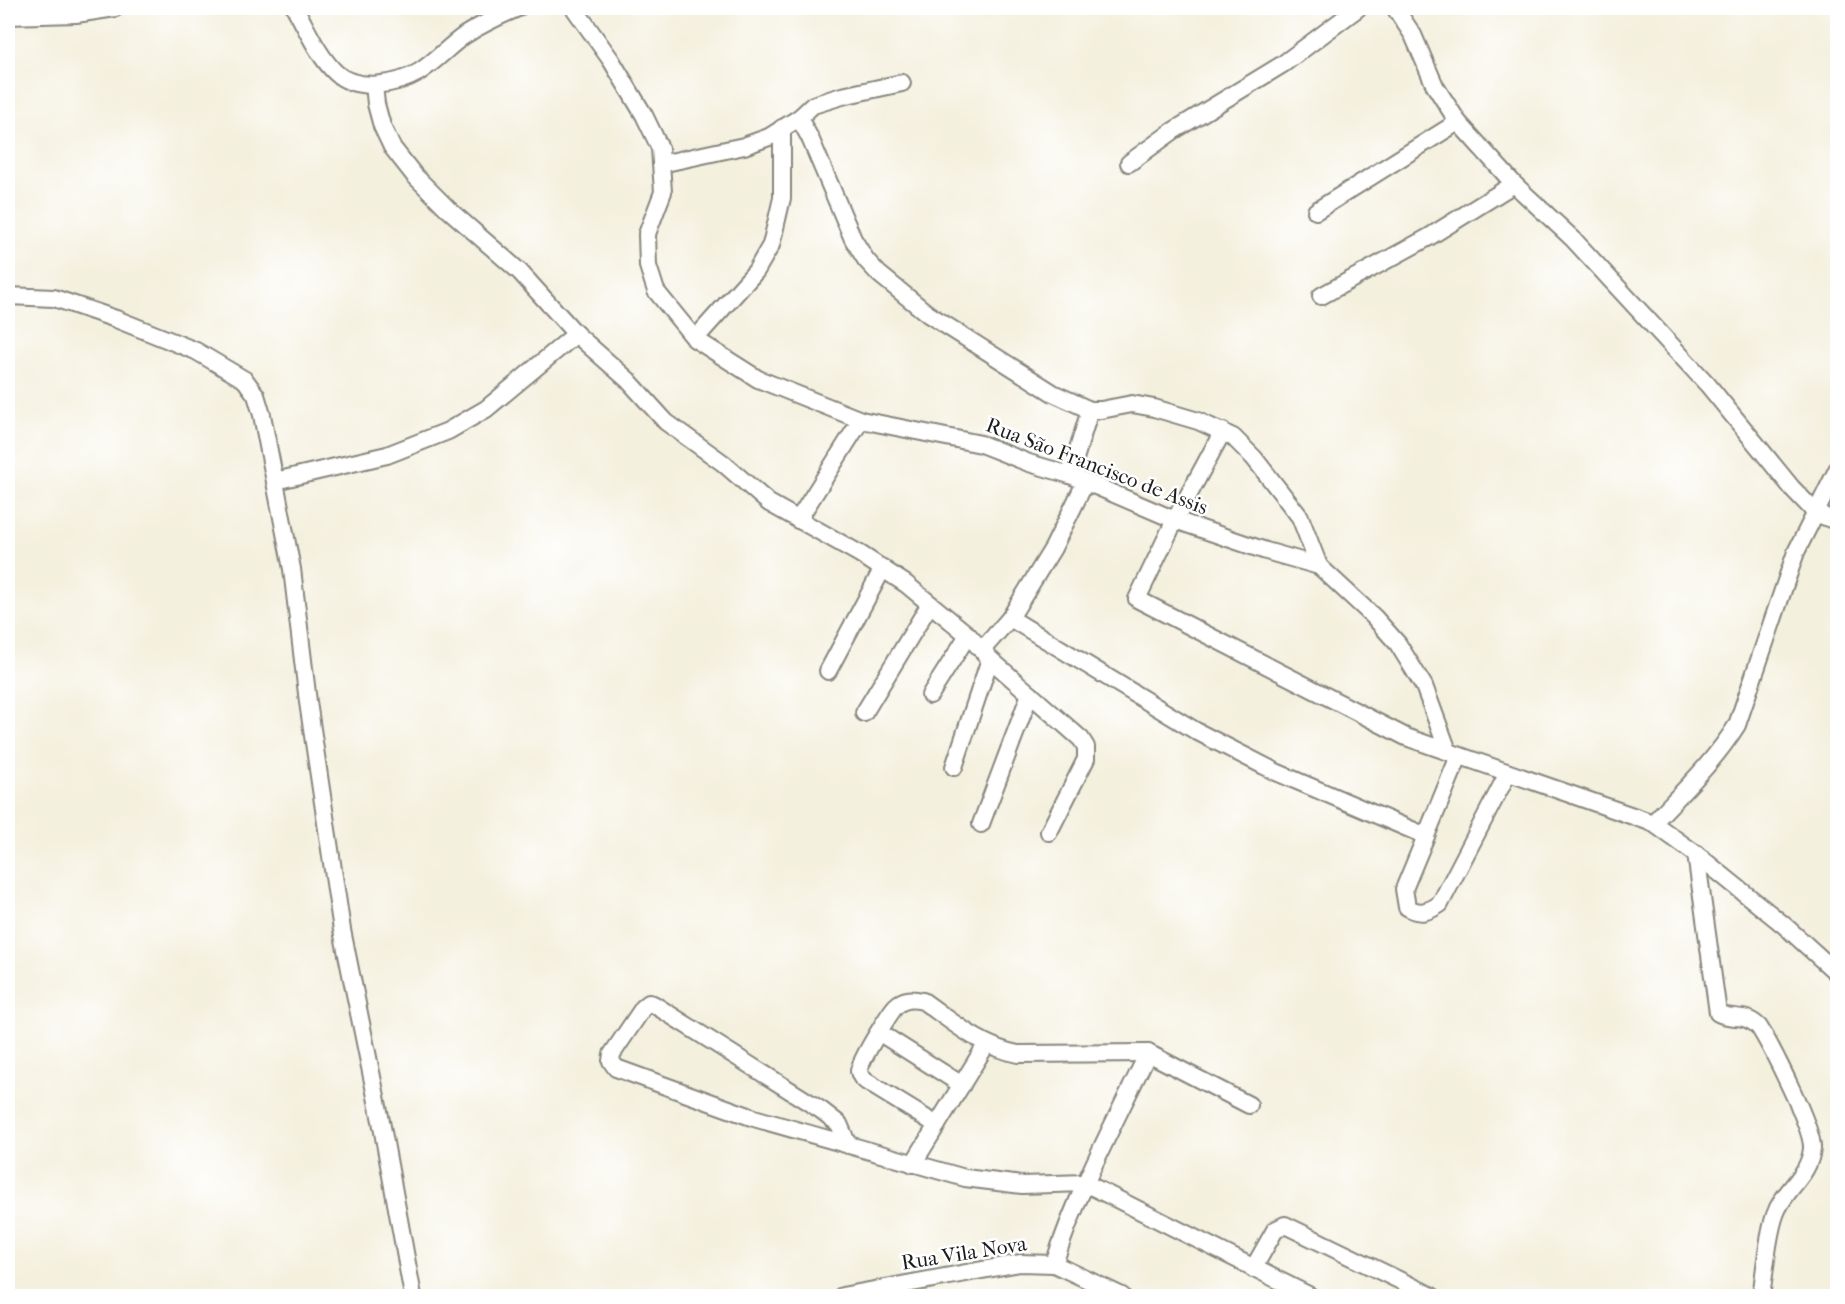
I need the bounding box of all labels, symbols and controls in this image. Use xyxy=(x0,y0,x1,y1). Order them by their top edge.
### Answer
street label: Rua São Francisco de Assis xyxy=(983,413,1212,520)
street label: Rua Vila Nova xyxy=(900,1231,1029,1275)

